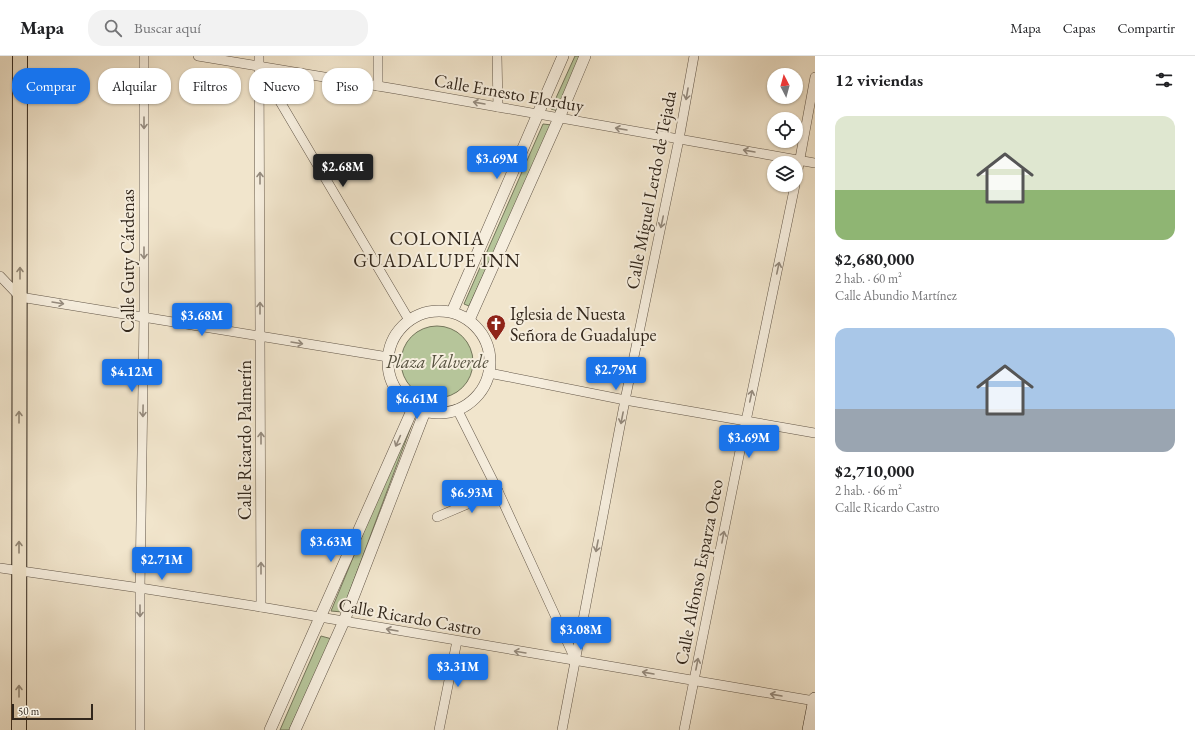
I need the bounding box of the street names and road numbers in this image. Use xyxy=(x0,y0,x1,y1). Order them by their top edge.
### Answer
street label: Calle Ernesto Elorduy xyxy=(432,68,586,117)
street label: Calle Miguel Lerdo de Tejada xyxy=(620,88,681,291)
street label: Calle Guty Cárdenas xyxy=(116,189,139,333)
street label: Calle Ricardo Palmerín xyxy=(233,360,256,520)
street label: Calle Alfonso Esparza Oteo xyxy=(669,477,728,667)
street label: Calle Ricardo Castro xyxy=(337,593,483,640)

